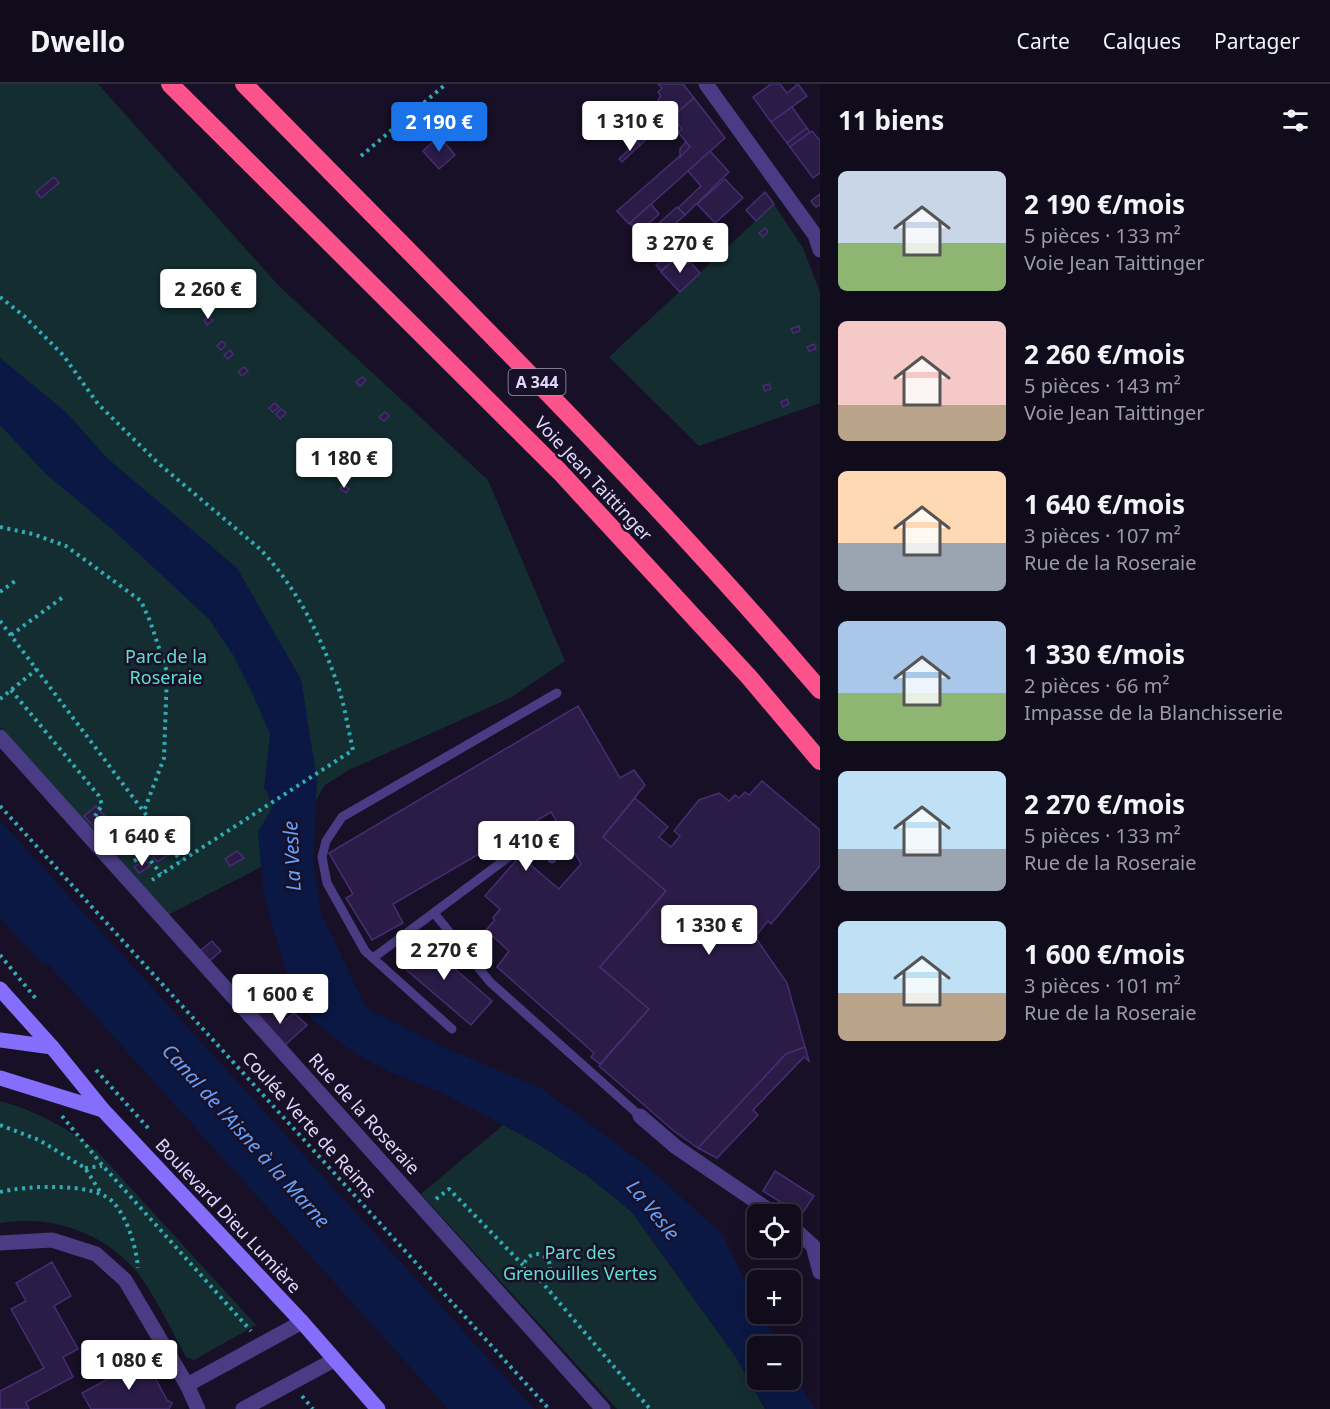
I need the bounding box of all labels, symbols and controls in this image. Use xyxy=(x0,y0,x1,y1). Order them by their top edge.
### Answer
text: Dwello xyxy=(30,22,125,60)
text: Carte xyxy=(1017,27,1070,55)
text: Calques xyxy=(1103,27,1181,55)
text: Partager xyxy=(1214,27,1300,55)
pin: 1 310 € xyxy=(575,101,685,152)
pin: 2 190 € xyxy=(384,102,494,153)
text: 11 biens xyxy=(838,102,944,138)
icon: filters xyxy=(1279,104,1312,137)
text: 1 310 € xyxy=(596,107,664,134)
text: 2 190 € xyxy=(405,108,473,135)
text: 2 190 €/mois xyxy=(1024,186,1185,222)
icon: home xyxy=(886,195,958,267)
text: 5 pièces · 133 m² xyxy=(1024,222,1181,249)
pin: 3 270 € xyxy=(625,223,735,274)
text: 3 270 € xyxy=(646,229,714,256)
text: Voie Jean Taittinger xyxy=(1024,249,1205,276)
pin: 2 260 € xyxy=(153,269,263,320)
text: 2 260 € xyxy=(174,275,242,302)
text: 2 260 €/mois xyxy=(1024,336,1185,372)
icon: home xyxy=(886,345,958,417)
road number: A 344 xyxy=(508,369,566,395)
text: 5 pièces · 143 m² xyxy=(1024,372,1181,399)
text: Voie Jean Taittinger xyxy=(1024,399,1205,426)
street label: Voie Jean Taittinger xyxy=(530,411,658,546)
pin: 1 180 € xyxy=(289,438,399,489)
text: 1 180 € xyxy=(310,444,378,471)
text: 1 640 €/mois xyxy=(1024,486,1185,522)
icon: home xyxy=(886,495,958,567)
text: 3 pièces · 107 m² xyxy=(1024,522,1181,549)
text: Rue de la Roseraie xyxy=(1024,549,1197,576)
text: 1 330 €/mois xyxy=(1024,636,1185,672)
park label: Parc de la Roseraie xyxy=(125,644,207,689)
icon: home xyxy=(886,645,958,717)
text: 2 pièces · 66 m² xyxy=(1024,672,1169,699)
text: Impasse de la Blanchisserie xyxy=(1024,699,1283,726)
text: 2 270 €/mois xyxy=(1024,786,1185,822)
icon: home xyxy=(886,795,958,867)
pin: 1 640 € xyxy=(87,816,197,867)
water label: La Vesle xyxy=(276,820,307,892)
pin: 1 410 € xyxy=(471,821,581,872)
text: 1 640 € xyxy=(108,822,176,849)
text: 5 pièces · 133 m² xyxy=(1024,822,1181,849)
text: 1 410 € xyxy=(492,827,560,854)
text: Rue de la Roseraie xyxy=(1024,849,1197,876)
pin: 1 330 € xyxy=(654,905,764,956)
text: 1 330 € xyxy=(675,911,743,938)
pin: 2 270 € xyxy=(389,930,499,981)
text: 2 270 € xyxy=(410,936,478,963)
text: 1 600 €/mois xyxy=(1024,936,1185,972)
icon: home xyxy=(886,945,958,1017)
text: 3 pièces · 101 m² xyxy=(1024,972,1181,999)
pin: 1 600 € xyxy=(225,974,335,1025)
text: 1 600 € xyxy=(246,980,314,1007)
text: Rue de la Roseraie xyxy=(1024,999,1197,1026)
water label: Canal de l'Aisne à la Marne xyxy=(156,1038,336,1234)
street label: Coulée Verte de Reims xyxy=(237,1046,382,1203)
street label: Rue de la Roseraie xyxy=(304,1048,426,1179)
street label: Boulevard Dieu Lumière xyxy=(151,1133,307,1298)
water label: La Vesle xyxy=(621,1174,686,1246)
map controls xyxy=(747,1204,801,1390)
button: locate xyxy=(747,1204,801,1258)
park label: Parc des Grenouilles Vertes xyxy=(503,1240,657,1285)
button: + xyxy=(747,1270,801,1324)
button: − xyxy=(747,1336,801,1390)
pin: 1 080 € xyxy=(74,1340,184,1391)
text: 1 080 € xyxy=(95,1346,163,1373)

